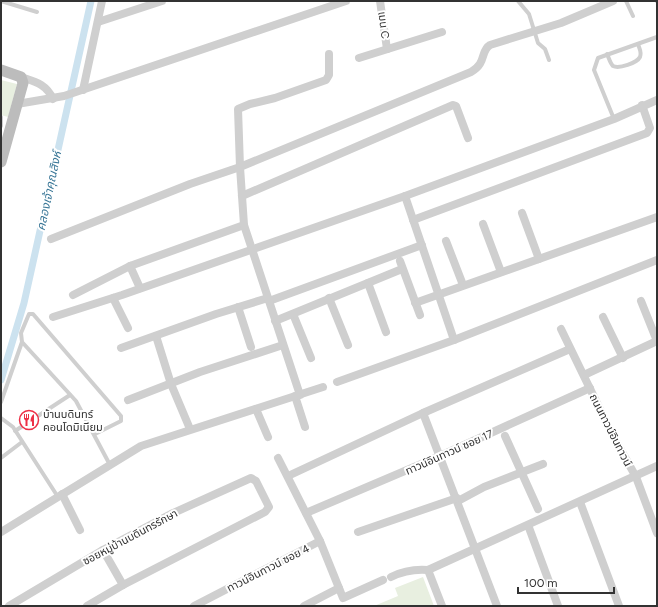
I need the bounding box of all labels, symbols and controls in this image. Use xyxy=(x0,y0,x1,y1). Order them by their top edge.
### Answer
street label: เมน C xyxy=(375,11,392,40)
water label: คลองเจ้าคุณสิงห์ xyxy=(34,148,66,232)
street label: ถนนทาวน์อินทาวน์ xyxy=(587,392,634,469)
place label: บ้านบดินทร์ คอนโดมิเนียม xyxy=(43,408,103,434)
restaurant icon: บ้านบดินทร์ คอนโดมิเนียม xyxy=(18,409,40,431)
street label: ทาวน์อินทาวน์ ซอย 17 xyxy=(403,427,495,478)
street label: ซอยหมู่บ้านบดินทรรักษา xyxy=(81,507,180,568)
street label: ทาวน์อินทาวน์ ซอย 4 xyxy=(225,542,312,595)
scale bar xyxy=(518,569,614,595)
text: 100 m xyxy=(524,576,558,590)

